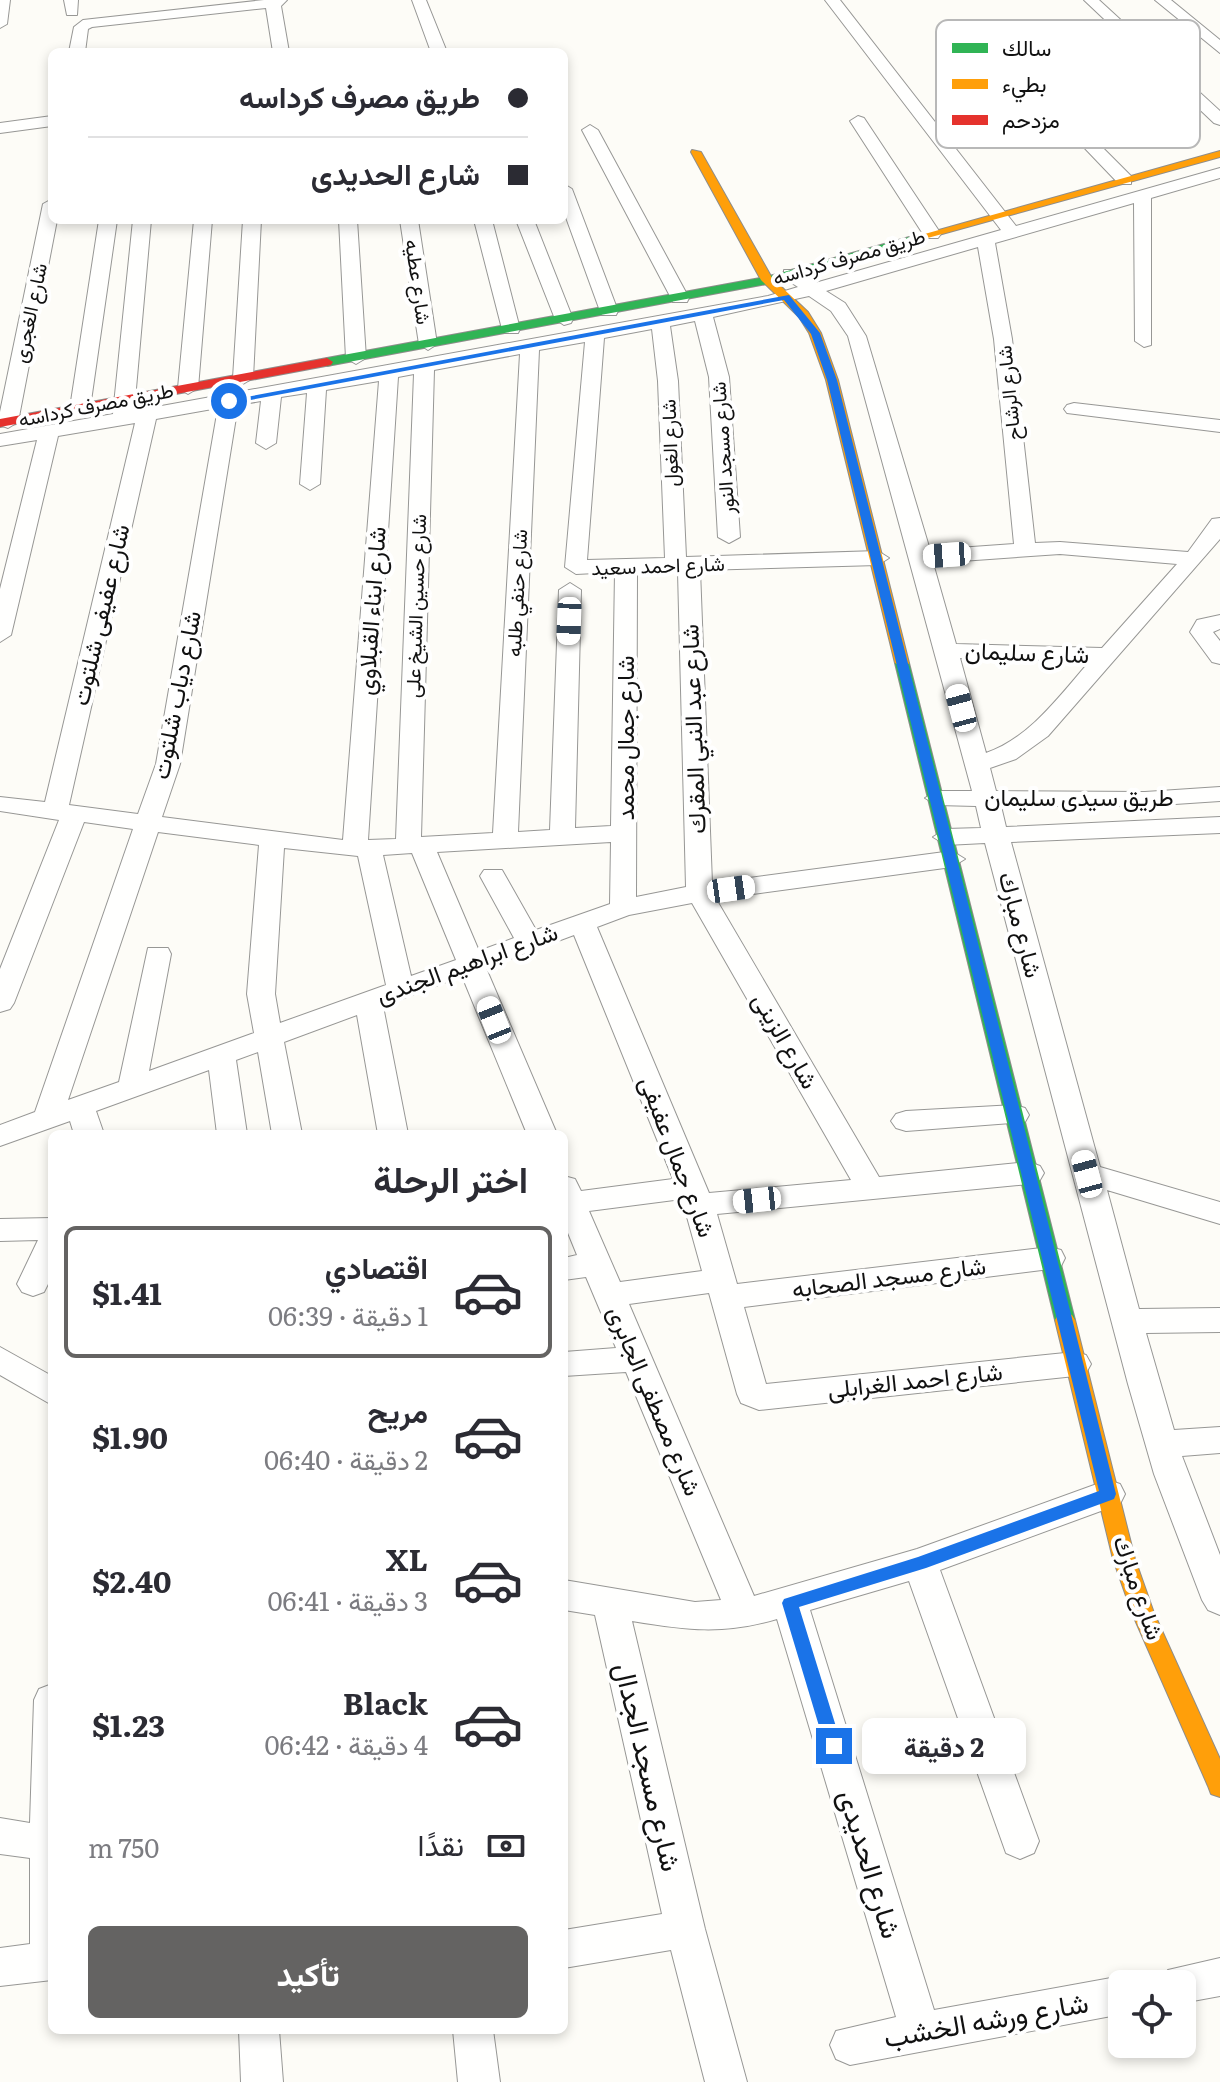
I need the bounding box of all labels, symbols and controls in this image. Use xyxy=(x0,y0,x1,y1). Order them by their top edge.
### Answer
legend xyxy=(936,20,1200,148)
text: سالك xyxy=(1002,30,1051,63)
text: بطيء xyxy=(1002,66,1047,103)
text: طريق مصرف كرداسه xyxy=(239,73,480,117)
text: مزدحم xyxy=(1002,102,1060,135)
text: شارع الحديدى xyxy=(311,150,480,194)
street label: طريق مصرف كرداسه xyxy=(769,219,928,291)
street label: شارع عطيه xyxy=(398,237,441,326)
street label: شارع الغجرى xyxy=(3,260,54,366)
street label: شارع الرشاح xyxy=(987,344,1028,442)
street label: طريق مصرف كرداسه xyxy=(16,373,176,433)
street label: شارع مسجد النور xyxy=(701,381,742,516)
route start xyxy=(211,383,247,419)
street label: شارع الغول xyxy=(651,399,686,487)
street label: شارع حسين الشيخ على xyxy=(396,513,433,698)
street label: شارع عفيفى شلتوت xyxy=(61,520,137,709)
street label: شارع ابناء القبلاوي xyxy=(346,525,397,697)
street label: شارع حنفي طلبه xyxy=(497,528,537,658)
car xyxy=(922,541,972,569)
street label: شارع احمد سعيد xyxy=(591,547,725,582)
car xyxy=(556,597,582,645)
street label: شارع دياب شلتوت xyxy=(141,607,209,782)
street label: شارع عبد النبي المقرك xyxy=(670,623,717,835)
street label: شارع سليمان xyxy=(964,631,1090,671)
street label: شارع جمال محمد xyxy=(606,655,642,821)
car xyxy=(943,682,979,734)
street label: طريق سيدى سليمان xyxy=(984,778,1174,813)
street label: شارع مبارك xyxy=(991,868,1053,981)
car xyxy=(706,874,756,904)
street label: شارع ابراهيم الجندى xyxy=(370,913,562,1012)
street label: شارع الزينى xyxy=(745,985,829,1095)
car xyxy=(474,993,514,1047)
street label: شارع جمال عفيفى xyxy=(632,1070,726,1242)
car xyxy=(1069,1148,1105,1200)
text: اختر الرحلة xyxy=(373,1151,528,1204)
car xyxy=(732,1186,782,1214)
text: اقتصادي xyxy=(325,1244,428,1288)
street label: شارع مسجد الصحابه xyxy=(790,1246,988,1306)
icon: car xyxy=(452,1256,524,1328)
text: $1.41 xyxy=(92,1270,162,1314)
text: 1 دقيقة · 06:39 xyxy=(268,1295,428,1334)
street label: شارع مصطفى الجابرى xyxy=(600,1300,712,1501)
street label: شارع احمد الغرابلى xyxy=(826,1352,1004,1406)
text: مريح xyxy=(368,1388,428,1432)
icon: car xyxy=(452,1400,524,1472)
text: $1.90 xyxy=(92,1414,168,1458)
text: 2 دقيقة · 06:40 xyxy=(264,1439,428,1478)
street label: شارع مبارك xyxy=(1105,1530,1175,1644)
text: XL xyxy=(386,1536,428,1580)
icon: car xyxy=(452,1544,524,1616)
text: $2.40 xyxy=(92,1558,172,1602)
text: 3 دقيقة · 06:41 xyxy=(267,1580,428,1619)
street label: شارع مسجد الجدال xyxy=(606,1658,694,1875)
text: Black xyxy=(343,1680,428,1724)
icon: car xyxy=(452,1688,524,1760)
text: $1.23 xyxy=(92,1702,165,1746)
callout: 2 دقيقة xyxy=(862,1718,1026,1774)
text: 4 دقيقة · 06:42 xyxy=(265,1724,428,1763)
text: 2 دقيقة xyxy=(904,1726,984,1765)
route end xyxy=(816,1728,852,1764)
street label: شارع الحديدى xyxy=(829,1784,914,1943)
text: نقدًا xyxy=(418,1821,464,1865)
icon: cash xyxy=(484,1824,528,1868)
text: 750 m xyxy=(88,1827,159,1866)
button: تأكيد xyxy=(88,1926,528,2018)
map controls xyxy=(1108,1970,1196,2058)
button: locate xyxy=(1108,1970,1196,2058)
street label: شارع ورشه الخشب xyxy=(880,1979,1091,2057)

